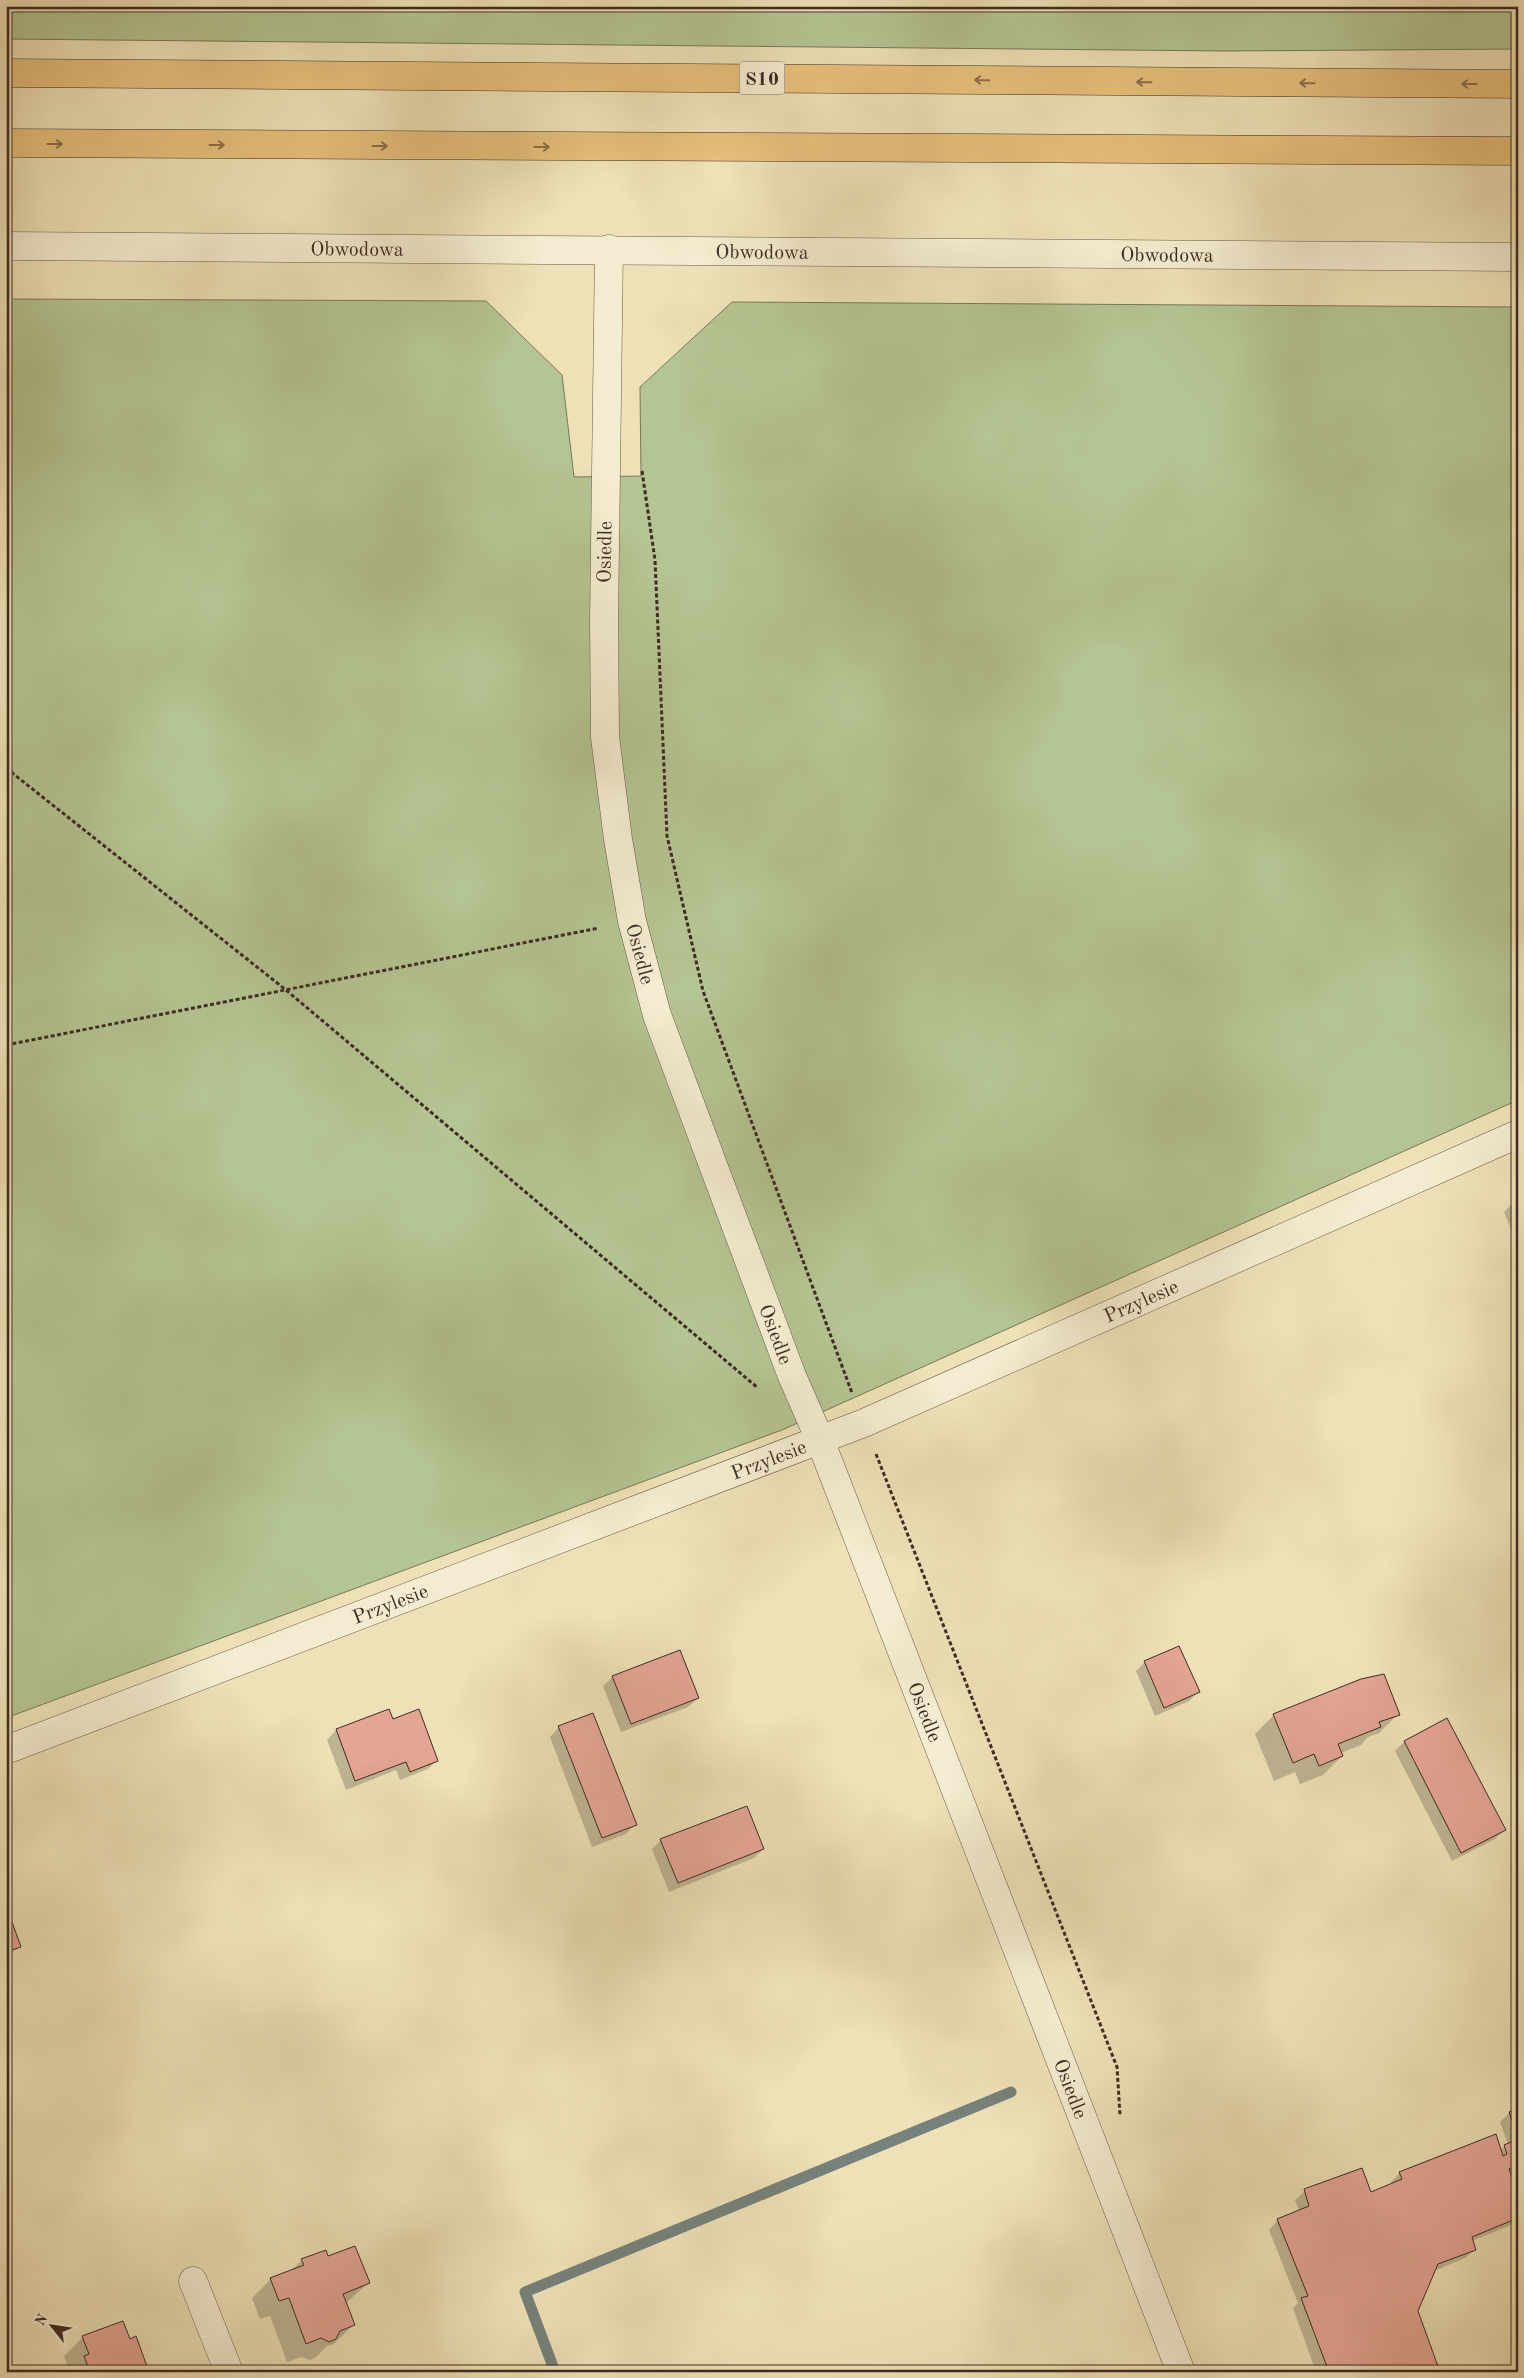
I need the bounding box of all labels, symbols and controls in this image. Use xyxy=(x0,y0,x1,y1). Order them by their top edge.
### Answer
road number: S10 xyxy=(740,62,784,94)
one-way arrow xyxy=(974,75,990,85)
one-way arrow xyxy=(1136,77,1152,86)
one-way arrow xyxy=(1299,78,1315,88)
one-way arrow xyxy=(1461,79,1478,89)
one-way arrow xyxy=(46,139,63,149)
one-way arrow xyxy=(209,140,225,150)
one-way arrow xyxy=(372,141,388,151)
one-way arrow xyxy=(534,142,550,152)
street label: Obwodowa xyxy=(310,240,404,261)
street label: Obwodowa xyxy=(715,243,809,264)
street label: Obwodowa xyxy=(1120,246,1214,267)
street label: Osiedle xyxy=(595,521,617,583)
street label: Osiedle xyxy=(621,922,656,987)
street label: Przylesie xyxy=(1102,1277,1182,1328)
street label: Osiedle xyxy=(754,1302,795,1368)
street label: Przylesie xyxy=(729,1438,810,1485)
street label: Przylesie xyxy=(350,1582,431,1629)
street label: Osiedle xyxy=(903,1680,944,1745)
street label: Osiedle xyxy=(1049,2056,1090,2122)
north arrow xyxy=(28,2300,78,2350)
text: N xyxy=(33,2312,50,2328)

